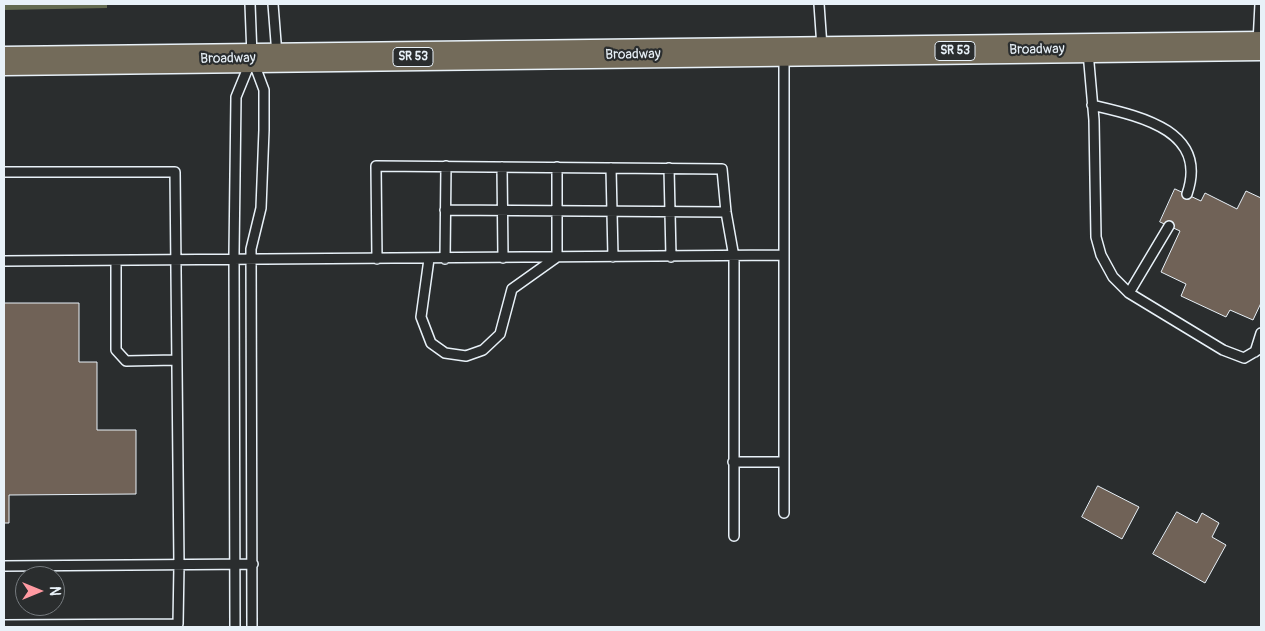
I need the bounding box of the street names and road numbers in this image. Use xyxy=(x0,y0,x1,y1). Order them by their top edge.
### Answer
road number: SR 53 xyxy=(935,41,975,60)
street label: Broadway xyxy=(1009,41,1065,59)
street label: Broadway xyxy=(605,46,661,64)
road number: SR 53 xyxy=(393,48,433,66)
street label: Broadway xyxy=(200,50,256,68)

